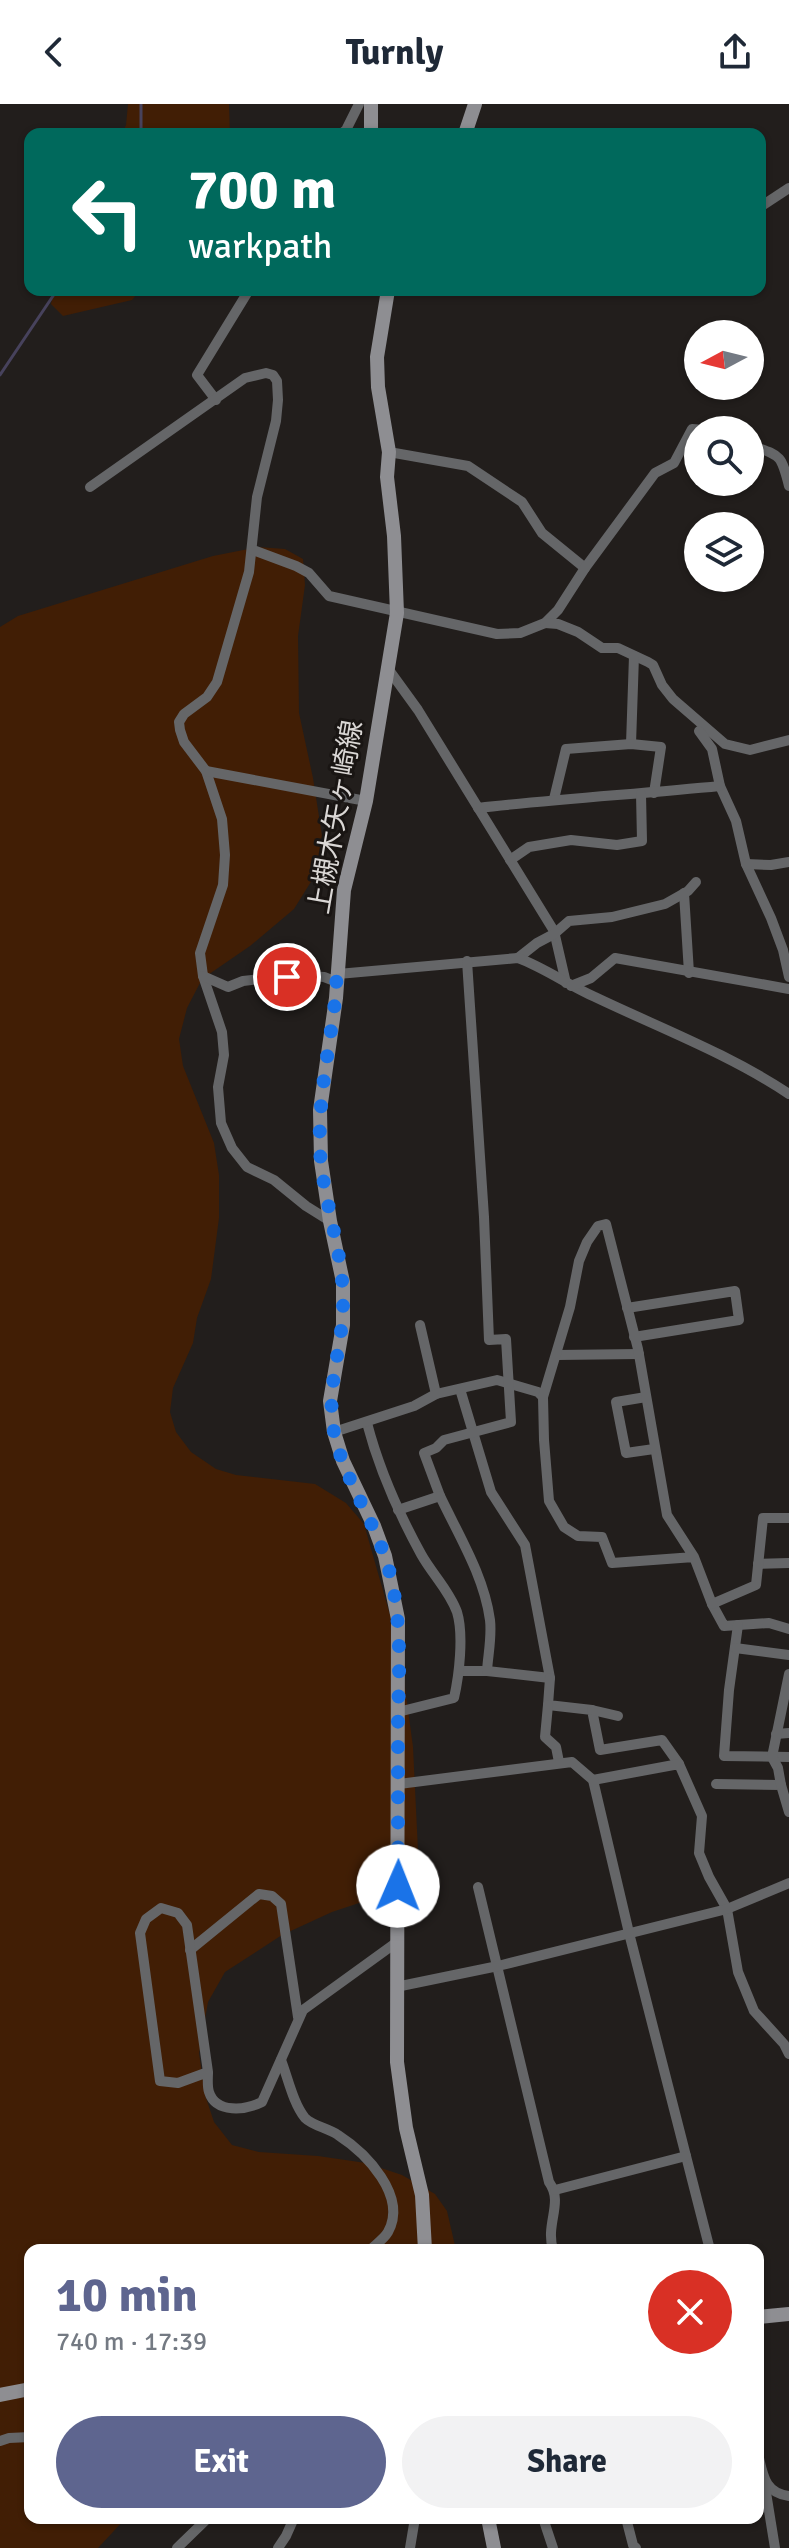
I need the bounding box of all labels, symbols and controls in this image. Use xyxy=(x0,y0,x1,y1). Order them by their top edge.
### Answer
icon: back xyxy=(32,30,76,74)
text: Turnly xyxy=(346,30,443,75)
icon: share xyxy=(713,30,757,74)
text: 700 m xyxy=(188,155,336,224)
icon: left xyxy=(56,160,160,264)
text: warkpath xyxy=(188,224,332,269)
north arrow xyxy=(684,320,764,400)
map controls xyxy=(684,320,764,592)
button: search xyxy=(684,416,764,496)
button: layers xyxy=(684,512,764,592)
street label: 上槻木矢ヶ崎線 xyxy=(302,718,370,916)
pin xyxy=(253,943,321,1011)
icon: arrive xyxy=(265,955,309,999)
position arrow xyxy=(356,1844,440,1928)
text: 10 min xyxy=(56,2266,198,2325)
button: close xyxy=(648,2270,732,2354)
text: 740 m · 17:39 xyxy=(56,2326,207,2358)
button: Exit xyxy=(56,2416,386,2508)
button: Share xyxy=(402,2416,732,2508)

